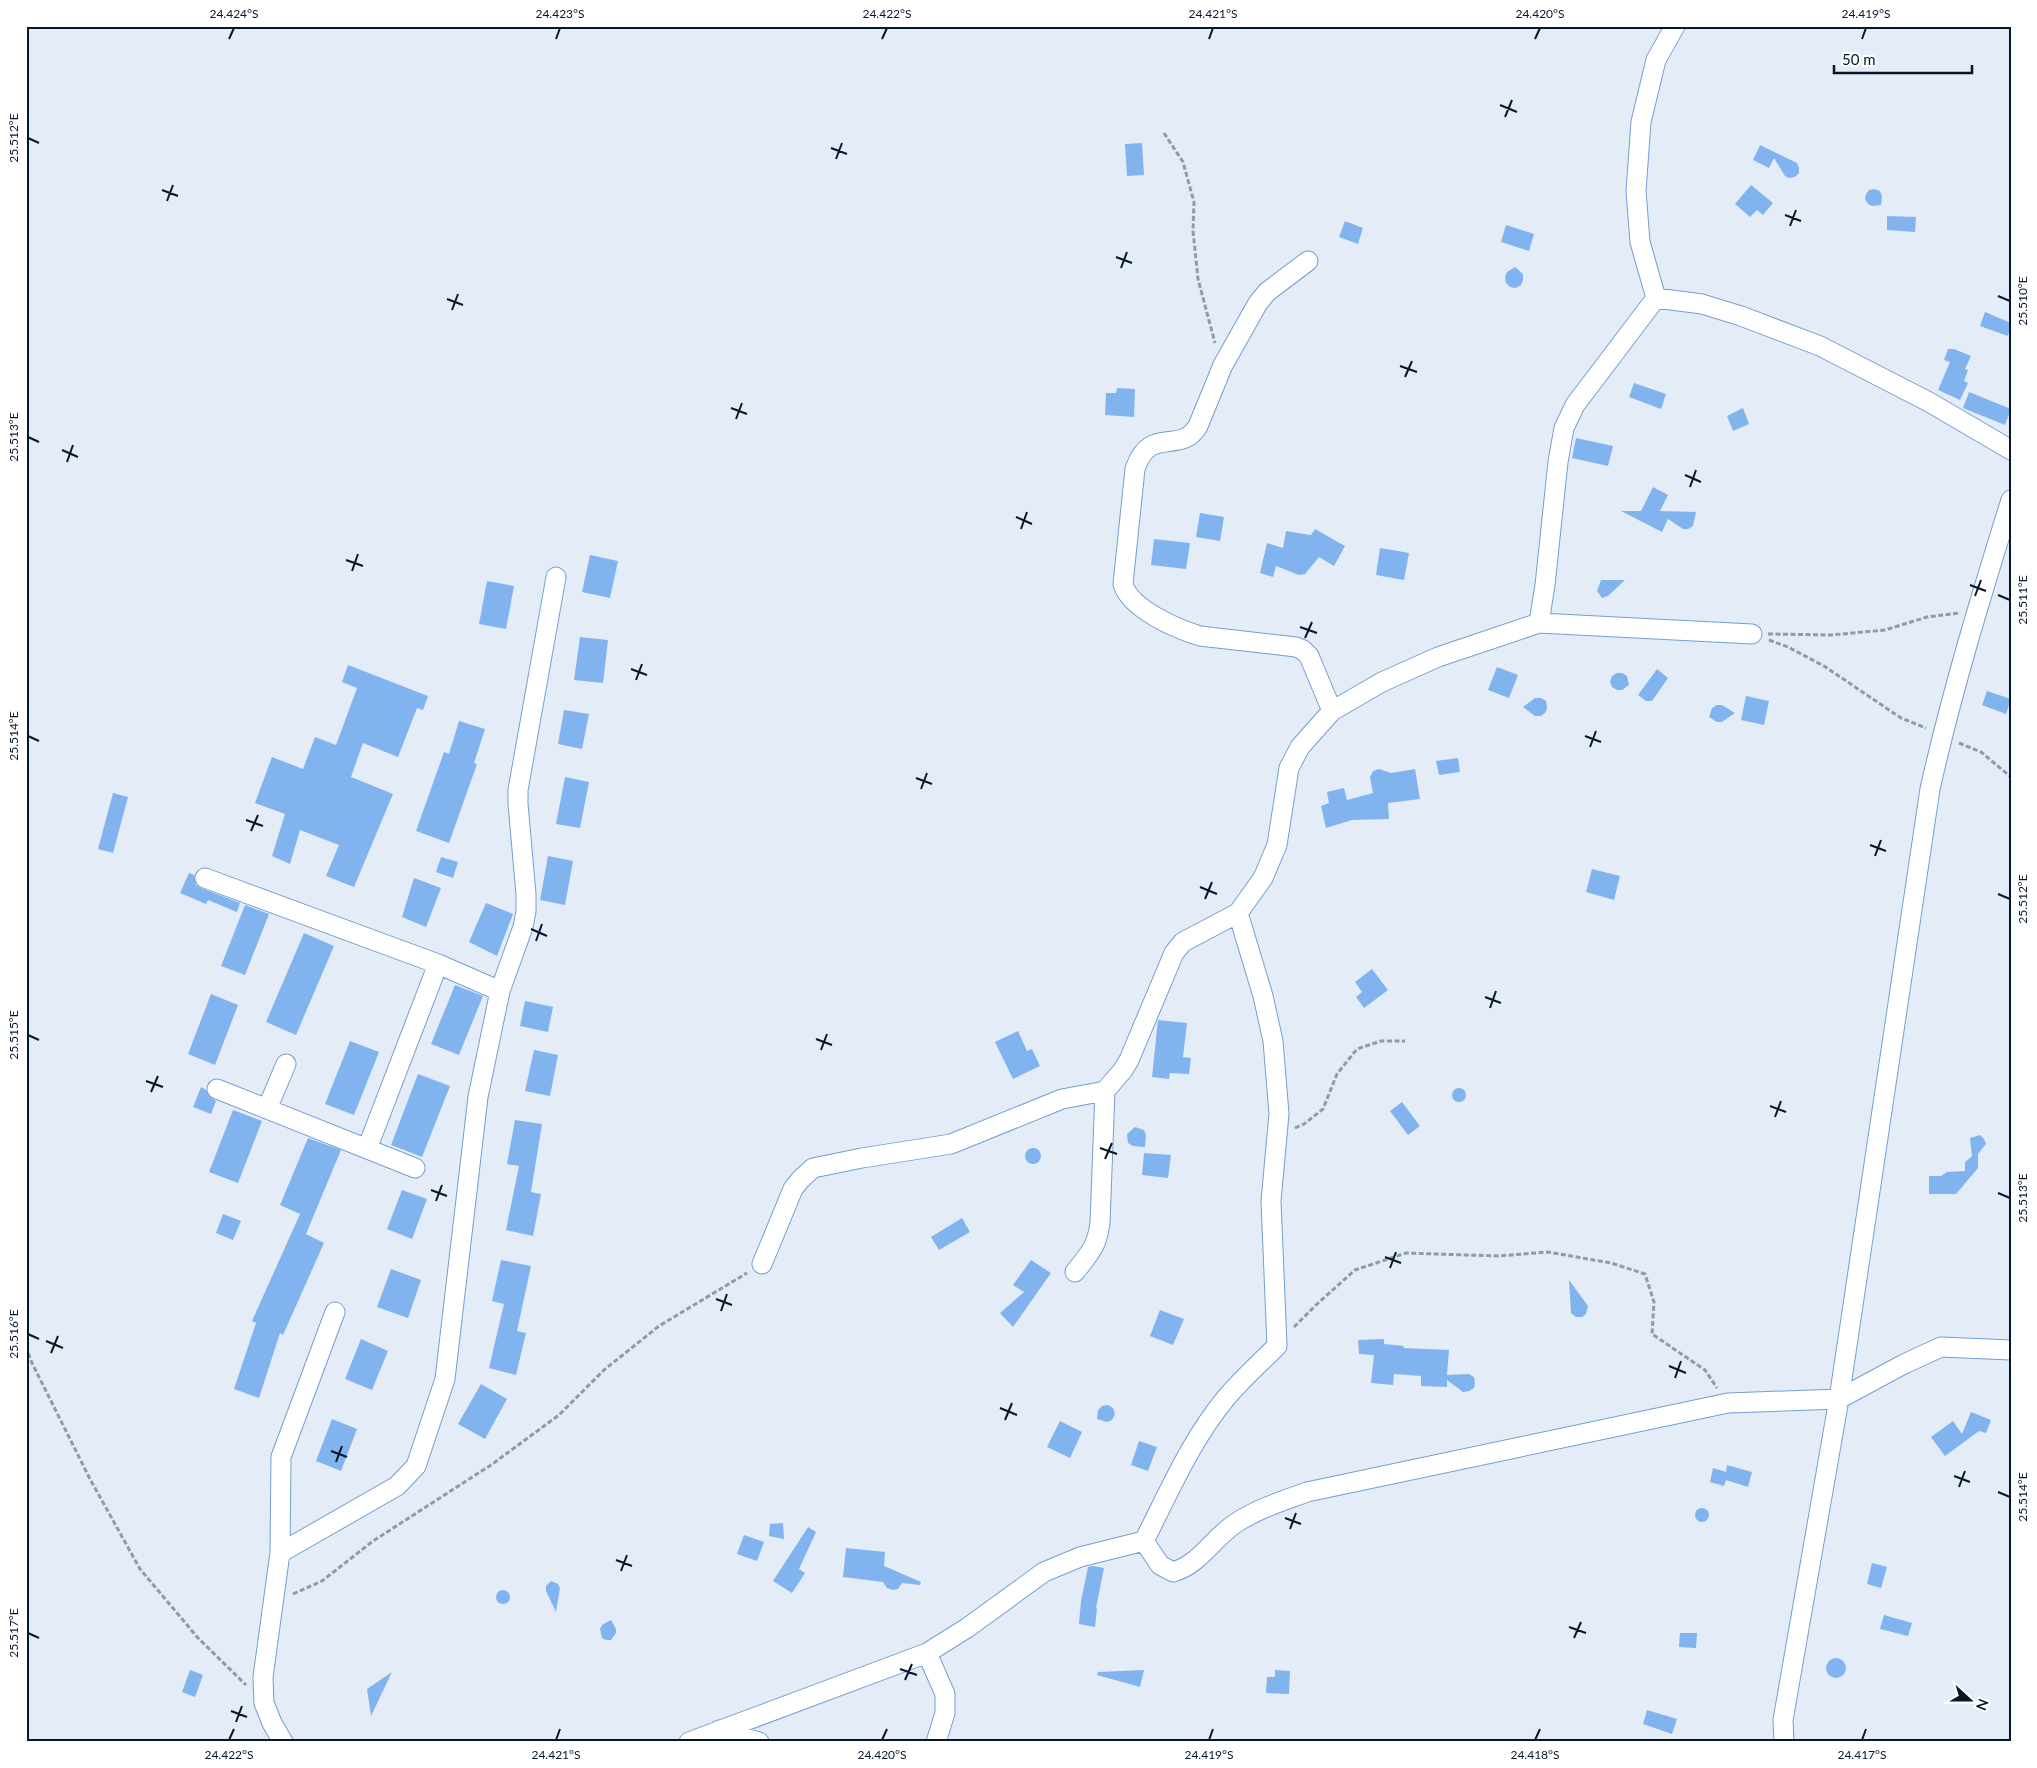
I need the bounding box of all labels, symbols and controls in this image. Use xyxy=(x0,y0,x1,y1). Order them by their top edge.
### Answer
text: 24.424°S xyxy=(209,6,259,21)
text: 24.423°S xyxy=(535,6,585,21)
text: 24.422°S xyxy=(862,6,912,21)
text: 24.421°S xyxy=(1188,6,1238,21)
text: 24.420°S xyxy=(1515,6,1565,21)
text: 24.419°S xyxy=(1841,6,1891,21)
scale bar xyxy=(1834,42,1972,74)
text: 50 m xyxy=(1842,50,1876,68)
text: 25.512°E xyxy=(6,113,21,163)
text: 25.510°E xyxy=(2015,276,2030,326)
text: 25.513°E xyxy=(6,412,21,462)
text: 25.511°E xyxy=(2015,575,2030,625)
text: 25.514°E xyxy=(6,711,21,761)
text: 25.512°E xyxy=(2015,874,2030,924)
text: 25.515°E xyxy=(6,1010,21,1060)
text: 25.513°E xyxy=(2015,1173,2030,1223)
text: 25.516°E xyxy=(6,1309,21,1359)
text: 25.514°E xyxy=(2015,1472,2030,1522)
text: 25.517°E xyxy=(6,1608,21,1658)
north arrow xyxy=(1944,1676,1994,1726)
text: N xyxy=(1973,1697,1992,1713)
text: 24.422°S xyxy=(204,1747,254,1762)
text: 24.421°S xyxy=(531,1747,581,1762)
text: 24.420°S xyxy=(857,1747,907,1762)
text: 24.419°S xyxy=(1184,1747,1234,1762)
text: 24.418°S xyxy=(1510,1747,1560,1762)
text: 24.417°S xyxy=(1837,1747,1887,1762)

